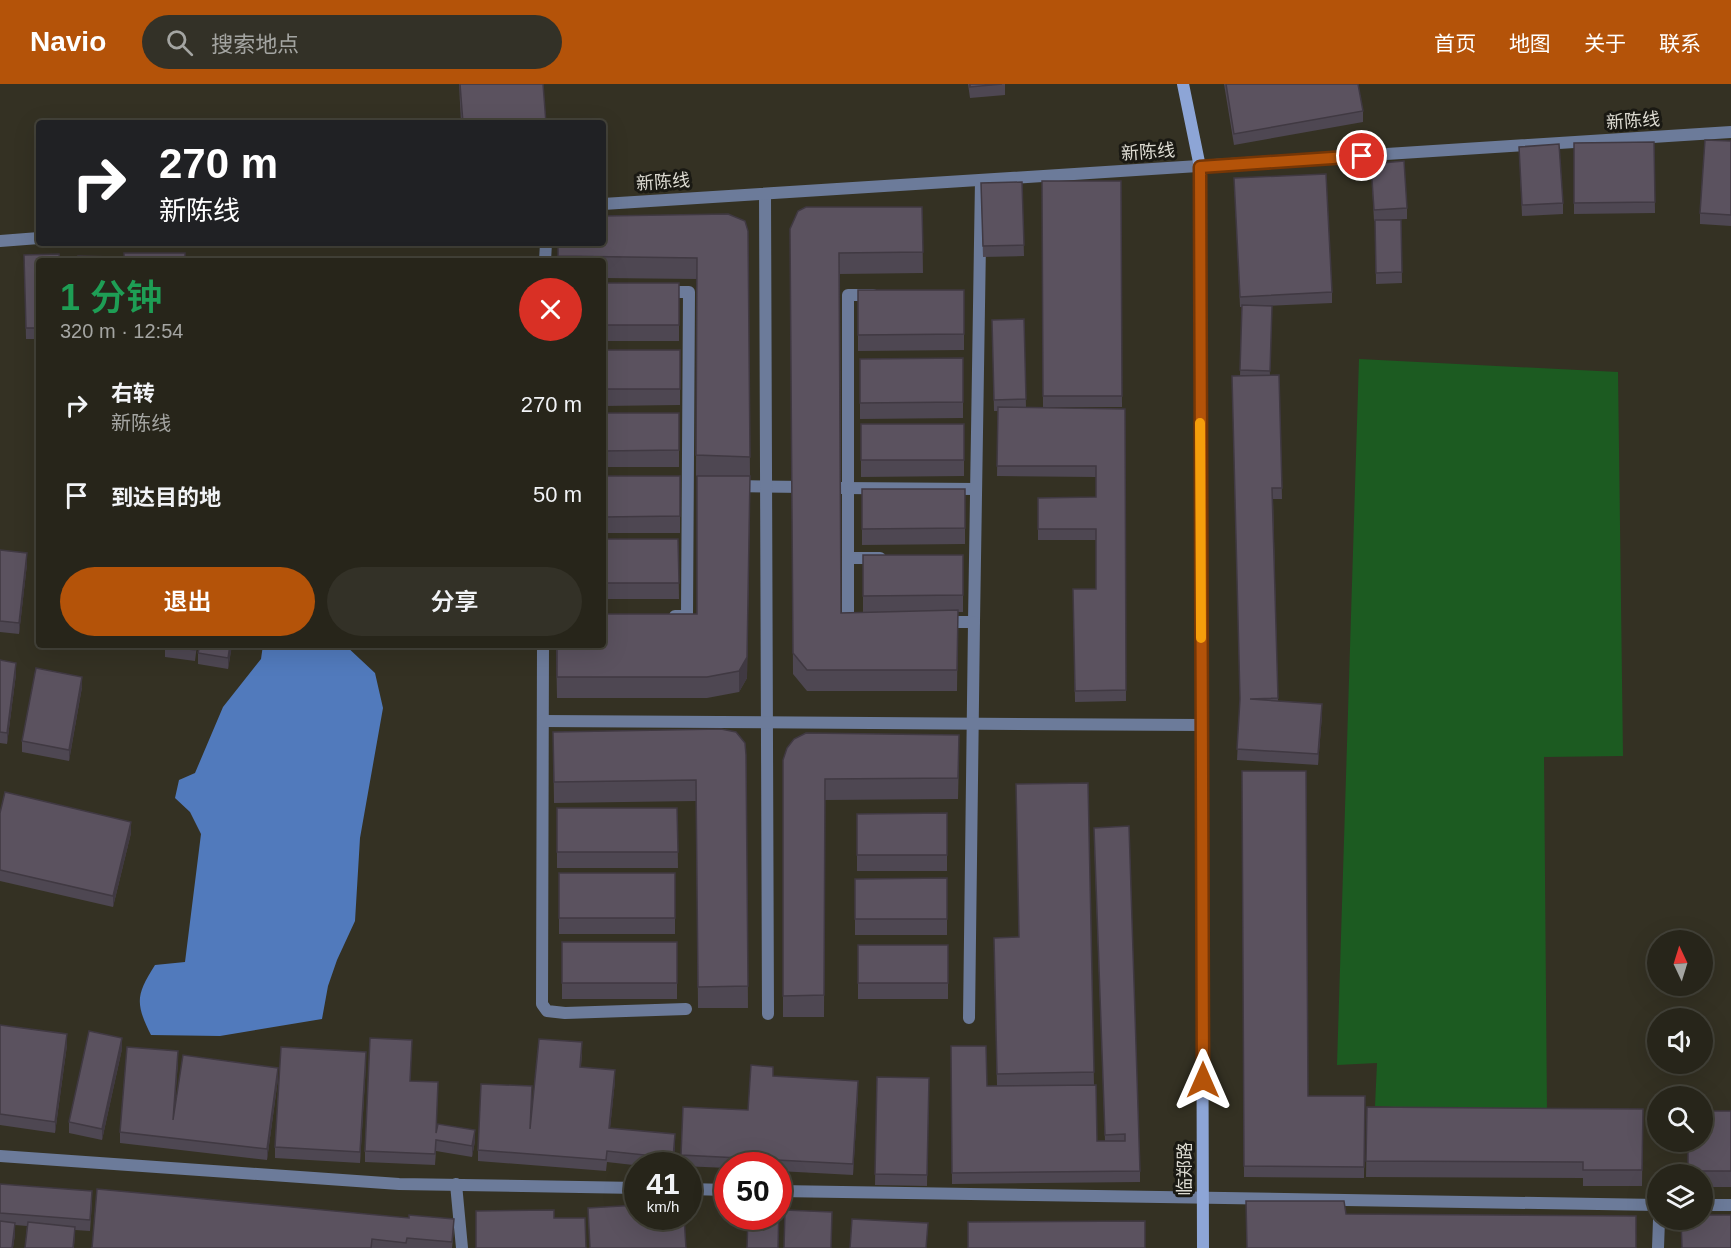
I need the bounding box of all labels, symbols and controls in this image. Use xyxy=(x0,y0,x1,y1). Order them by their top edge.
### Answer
search box xyxy=(142,15,562,69)
text: Navio xyxy=(30,26,106,57)
icon: search xyxy=(163,26,196,59)
text: 搜索地点 xyxy=(211,32,299,57)
text: 首页 xyxy=(1434,32,1476,55)
text: 地图 xyxy=(1509,32,1551,55)
text: 关于 xyxy=(1584,32,1626,55)
text: 联系 xyxy=(1659,32,1701,55)
street label: 新陈线 xyxy=(1605,109,1661,133)
pin xyxy=(1336,130,1387,181)
icon: arrive xyxy=(1345,139,1378,172)
text: 270 m xyxy=(159,140,278,187)
street label: 新陈线 xyxy=(1120,140,1176,164)
icon: right xyxy=(60,144,138,222)
street label: 新陈线 xyxy=(635,170,691,194)
text: 新陈线 xyxy=(159,196,240,226)
text: 1 分钟 xyxy=(60,277,162,318)
button: close xyxy=(519,278,582,341)
text: 320 m · 12:54 xyxy=(60,320,183,342)
text: 右转 xyxy=(111,381,155,406)
icon: right xyxy=(60,389,93,422)
text: 270 m xyxy=(521,392,582,417)
text: 新陈线 xyxy=(111,412,171,434)
icon: arrive xyxy=(60,479,93,512)
text: 50 m xyxy=(533,482,582,507)
text: 到达目的地 xyxy=(111,485,221,510)
button: 退出 xyxy=(60,567,315,636)
button: 分享 xyxy=(327,567,582,636)
north arrow xyxy=(1647,930,1713,996)
map controls xyxy=(1647,930,1713,1230)
button: sound xyxy=(1647,1008,1713,1074)
position arrow xyxy=(1171,1048,1235,1112)
button: search xyxy=(1647,1086,1713,1152)
street label: 临郑路 xyxy=(1175,1142,1195,1196)
speed limit sign: 50 xyxy=(714,1152,792,1230)
button: layers xyxy=(1647,1164,1713,1230)
text: 41 xyxy=(646,1167,680,1200)
text: km/h xyxy=(647,1198,679,1215)

